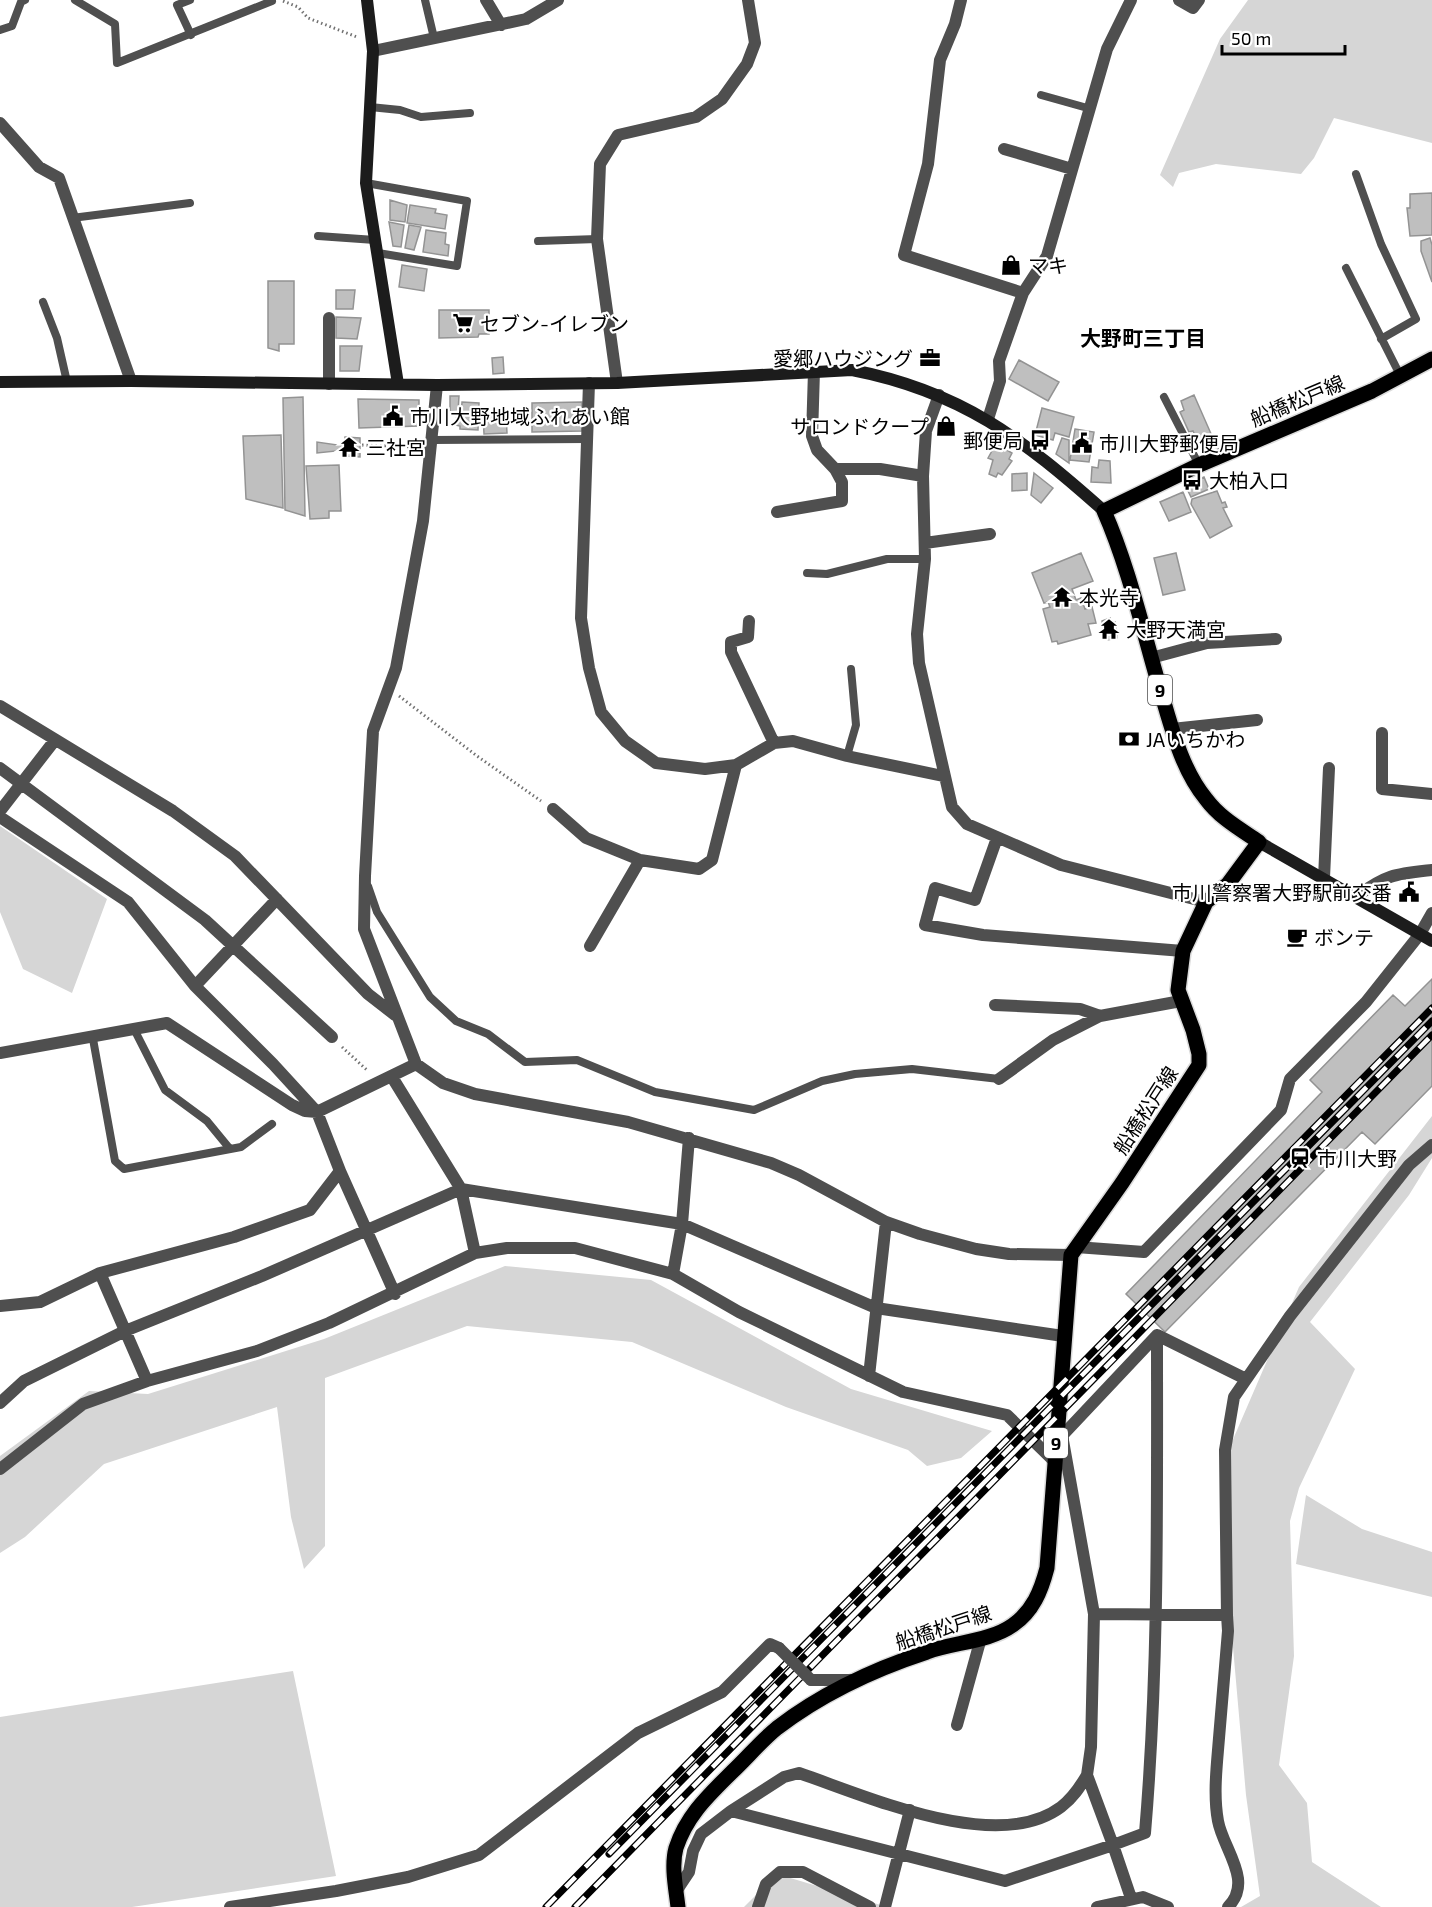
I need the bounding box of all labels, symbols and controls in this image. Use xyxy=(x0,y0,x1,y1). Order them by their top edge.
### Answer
scale bar xyxy=(1222,18,1345,56)
text: 50 m xyxy=(1231,27,1271,49)
shop icon: マキ xyxy=(999,253,1023,277)
place label: マキ xyxy=(1028,253,1068,277)
supermarket icon: セブン-イレブン xyxy=(451,311,475,335)
place label: セブン-イレブン xyxy=(480,311,629,335)
district label: 大野町三丁目 xyxy=(1080,325,1206,350)
place label: 愛郷ハウジング xyxy=(773,346,913,370)
office icon: 愛郷ハウジング xyxy=(918,346,942,370)
street label: 船橋松戸線 xyxy=(1246,369,1348,431)
public building icon: 市川大野地域ふれあい館 xyxy=(381,404,405,428)
place label: 市川大野地域ふれあい館 xyxy=(410,404,630,428)
place label: サロンドクープ xyxy=(790,414,929,438)
shop icon: サロンドクープ xyxy=(934,414,958,438)
place label: 郵便局 xyxy=(963,428,1023,452)
bus stop icon: 郵便局 xyxy=(1028,428,1052,452)
public building icon: 市川大野郵便局 xyxy=(1070,431,1094,455)
place label: 市川大野郵便局 xyxy=(1099,431,1239,455)
temple icon: 三社宮 xyxy=(337,435,361,459)
place label: 三社宮 xyxy=(366,435,426,459)
bus stop icon: 大柏入口 xyxy=(1180,468,1204,492)
place label: 大柏入口 xyxy=(1209,468,1289,492)
temple icon: 本光寺 xyxy=(1050,585,1074,609)
place label: 本光寺 xyxy=(1079,585,1139,609)
temple icon: 大野天満宮 xyxy=(1097,617,1121,641)
place label: 大野天満宮 xyxy=(1126,617,1226,641)
road number: 9 xyxy=(1148,675,1172,705)
bank icon: JAいちかわ xyxy=(1117,727,1141,751)
place label: JAいちかわ xyxy=(1146,727,1245,751)
place label: 市川警察署大野駅前交番 xyxy=(1172,880,1392,904)
public building icon: 市川警察署大野駅前交番 xyxy=(1397,880,1421,904)
cafe icon: ボンテ xyxy=(1285,925,1309,949)
place label: ボンテ xyxy=(1314,925,1374,949)
street label: 船橋松戸線 xyxy=(1108,1062,1182,1158)
station icon: 市川大野 xyxy=(1288,1146,1312,1170)
place label: 市川大野 xyxy=(1317,1146,1397,1170)
road number: 9 xyxy=(1044,1428,1068,1458)
street label: 船橋松戸線 xyxy=(892,1600,994,1654)

